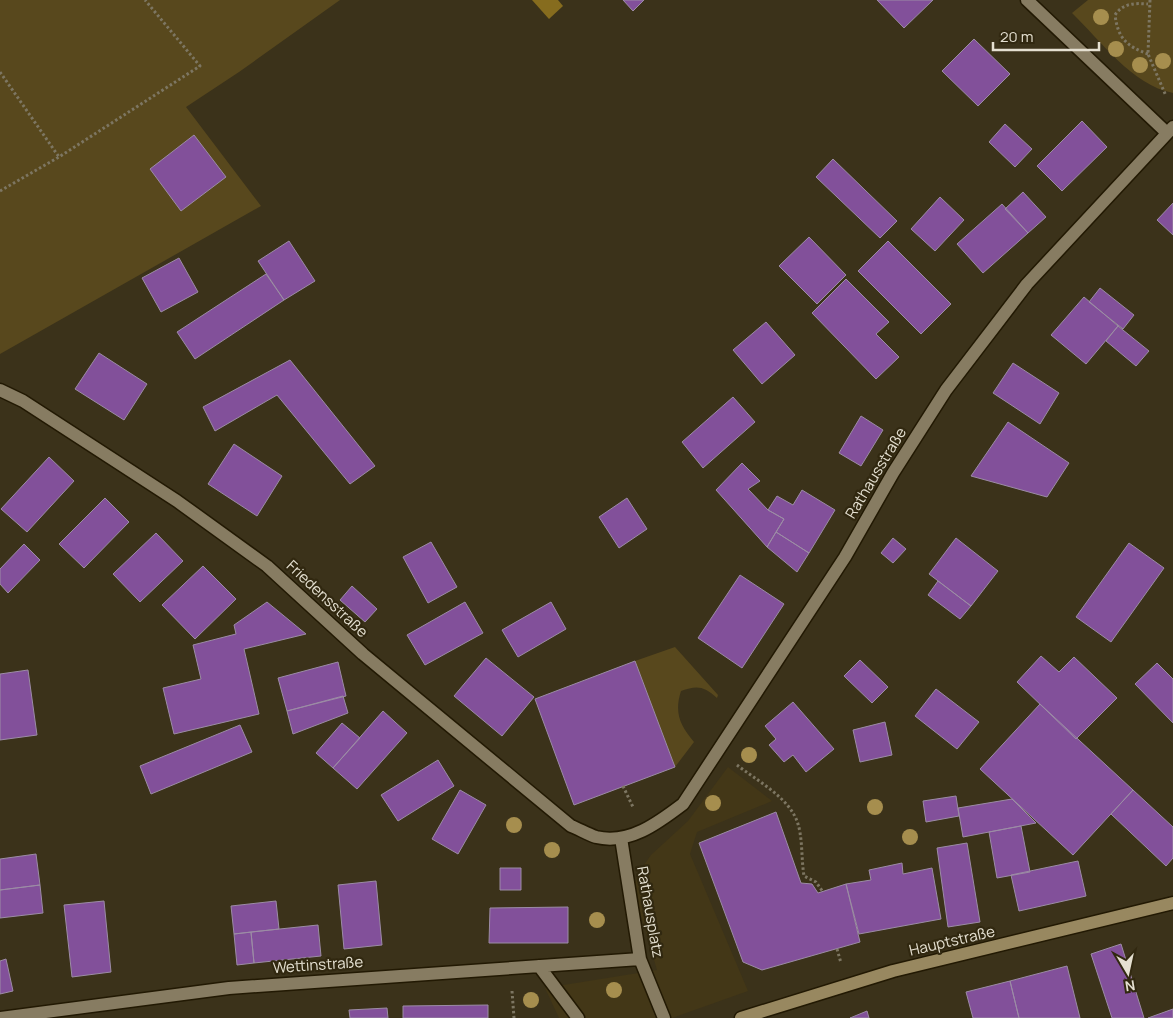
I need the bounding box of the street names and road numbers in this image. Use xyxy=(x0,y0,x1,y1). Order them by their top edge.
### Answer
street label: Rathausstraße xyxy=(840,423,911,522)
street label: Friedensstraße xyxy=(282,555,373,642)
street label: Rathausplatz xyxy=(632,865,669,959)
street label: Hauptstraße xyxy=(907,920,997,961)
street label: Wettinstraße xyxy=(272,951,364,978)

